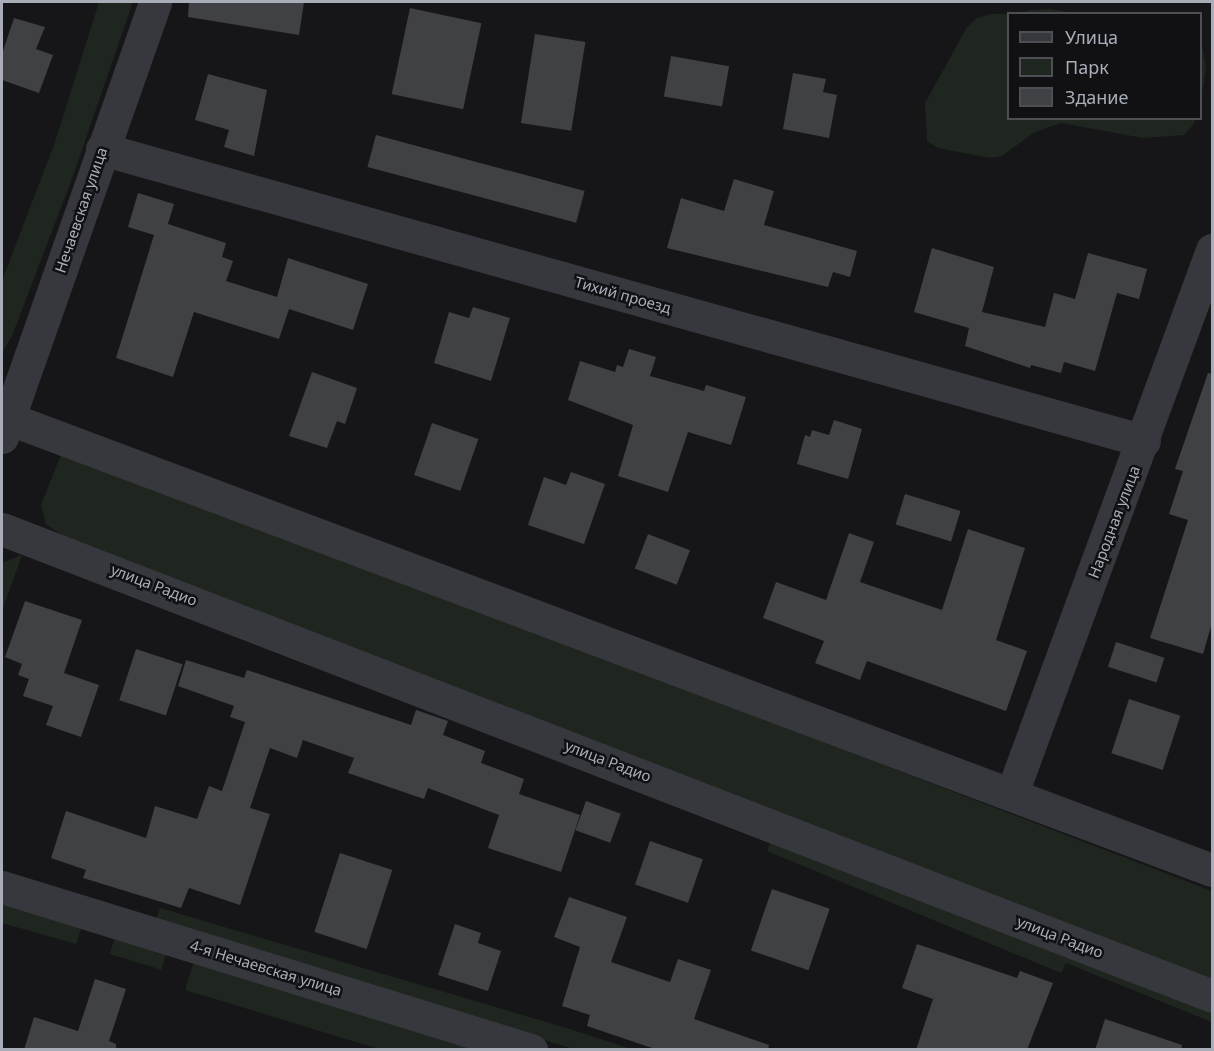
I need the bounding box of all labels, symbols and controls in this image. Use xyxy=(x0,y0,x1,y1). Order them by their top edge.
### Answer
legend xyxy=(1007,12,1202,120)
text: Улица xyxy=(1065,25,1118,49)
text: Парк xyxy=(1065,55,1109,79)
text: Здание xyxy=(1065,85,1128,109)
street label: Нечаевская улица xyxy=(51,145,111,275)
street label: Тихий проезд xyxy=(573,273,673,317)
street label: Народная улица xyxy=(1084,463,1144,581)
street label: улица Радио xyxy=(108,560,200,610)
street label: улица Радио xyxy=(562,736,654,786)
street label: улица Радио xyxy=(1014,912,1106,962)
street label: 4-я Нечаевская улица xyxy=(188,936,344,1000)

